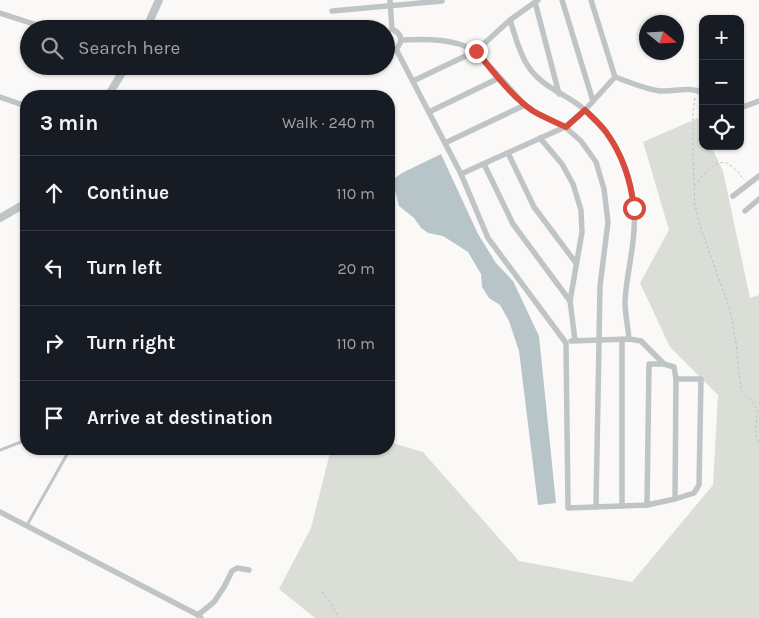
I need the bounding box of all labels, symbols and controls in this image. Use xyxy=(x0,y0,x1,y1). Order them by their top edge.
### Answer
north arrow xyxy=(639,15,684,60)
map controls xyxy=(699,15,744,150)
button: + xyxy=(699,15,744,60)
search box xyxy=(20,20,395,75)
icon: search xyxy=(38,34,66,62)
text: Search here xyxy=(78,37,180,59)
route end xyxy=(465,40,488,63)
button: − xyxy=(699,60,744,105)
button: locate xyxy=(699,105,744,150)
text: 3 min xyxy=(40,111,98,135)
text: Walk · 240 m xyxy=(282,113,375,132)
icon: ahead xyxy=(40,179,68,207)
text: Continue xyxy=(87,182,169,204)
text: 110 m xyxy=(336,184,375,203)
route start xyxy=(623,197,646,220)
icon: left xyxy=(40,254,68,282)
text: Turn left xyxy=(87,257,162,279)
text: 20 m xyxy=(337,259,375,278)
icon: right xyxy=(40,329,68,357)
text: Turn right xyxy=(87,332,176,354)
text: 110 m xyxy=(336,334,375,353)
icon: arrive xyxy=(40,404,68,432)
text: Arrive at destination xyxy=(87,407,273,429)

